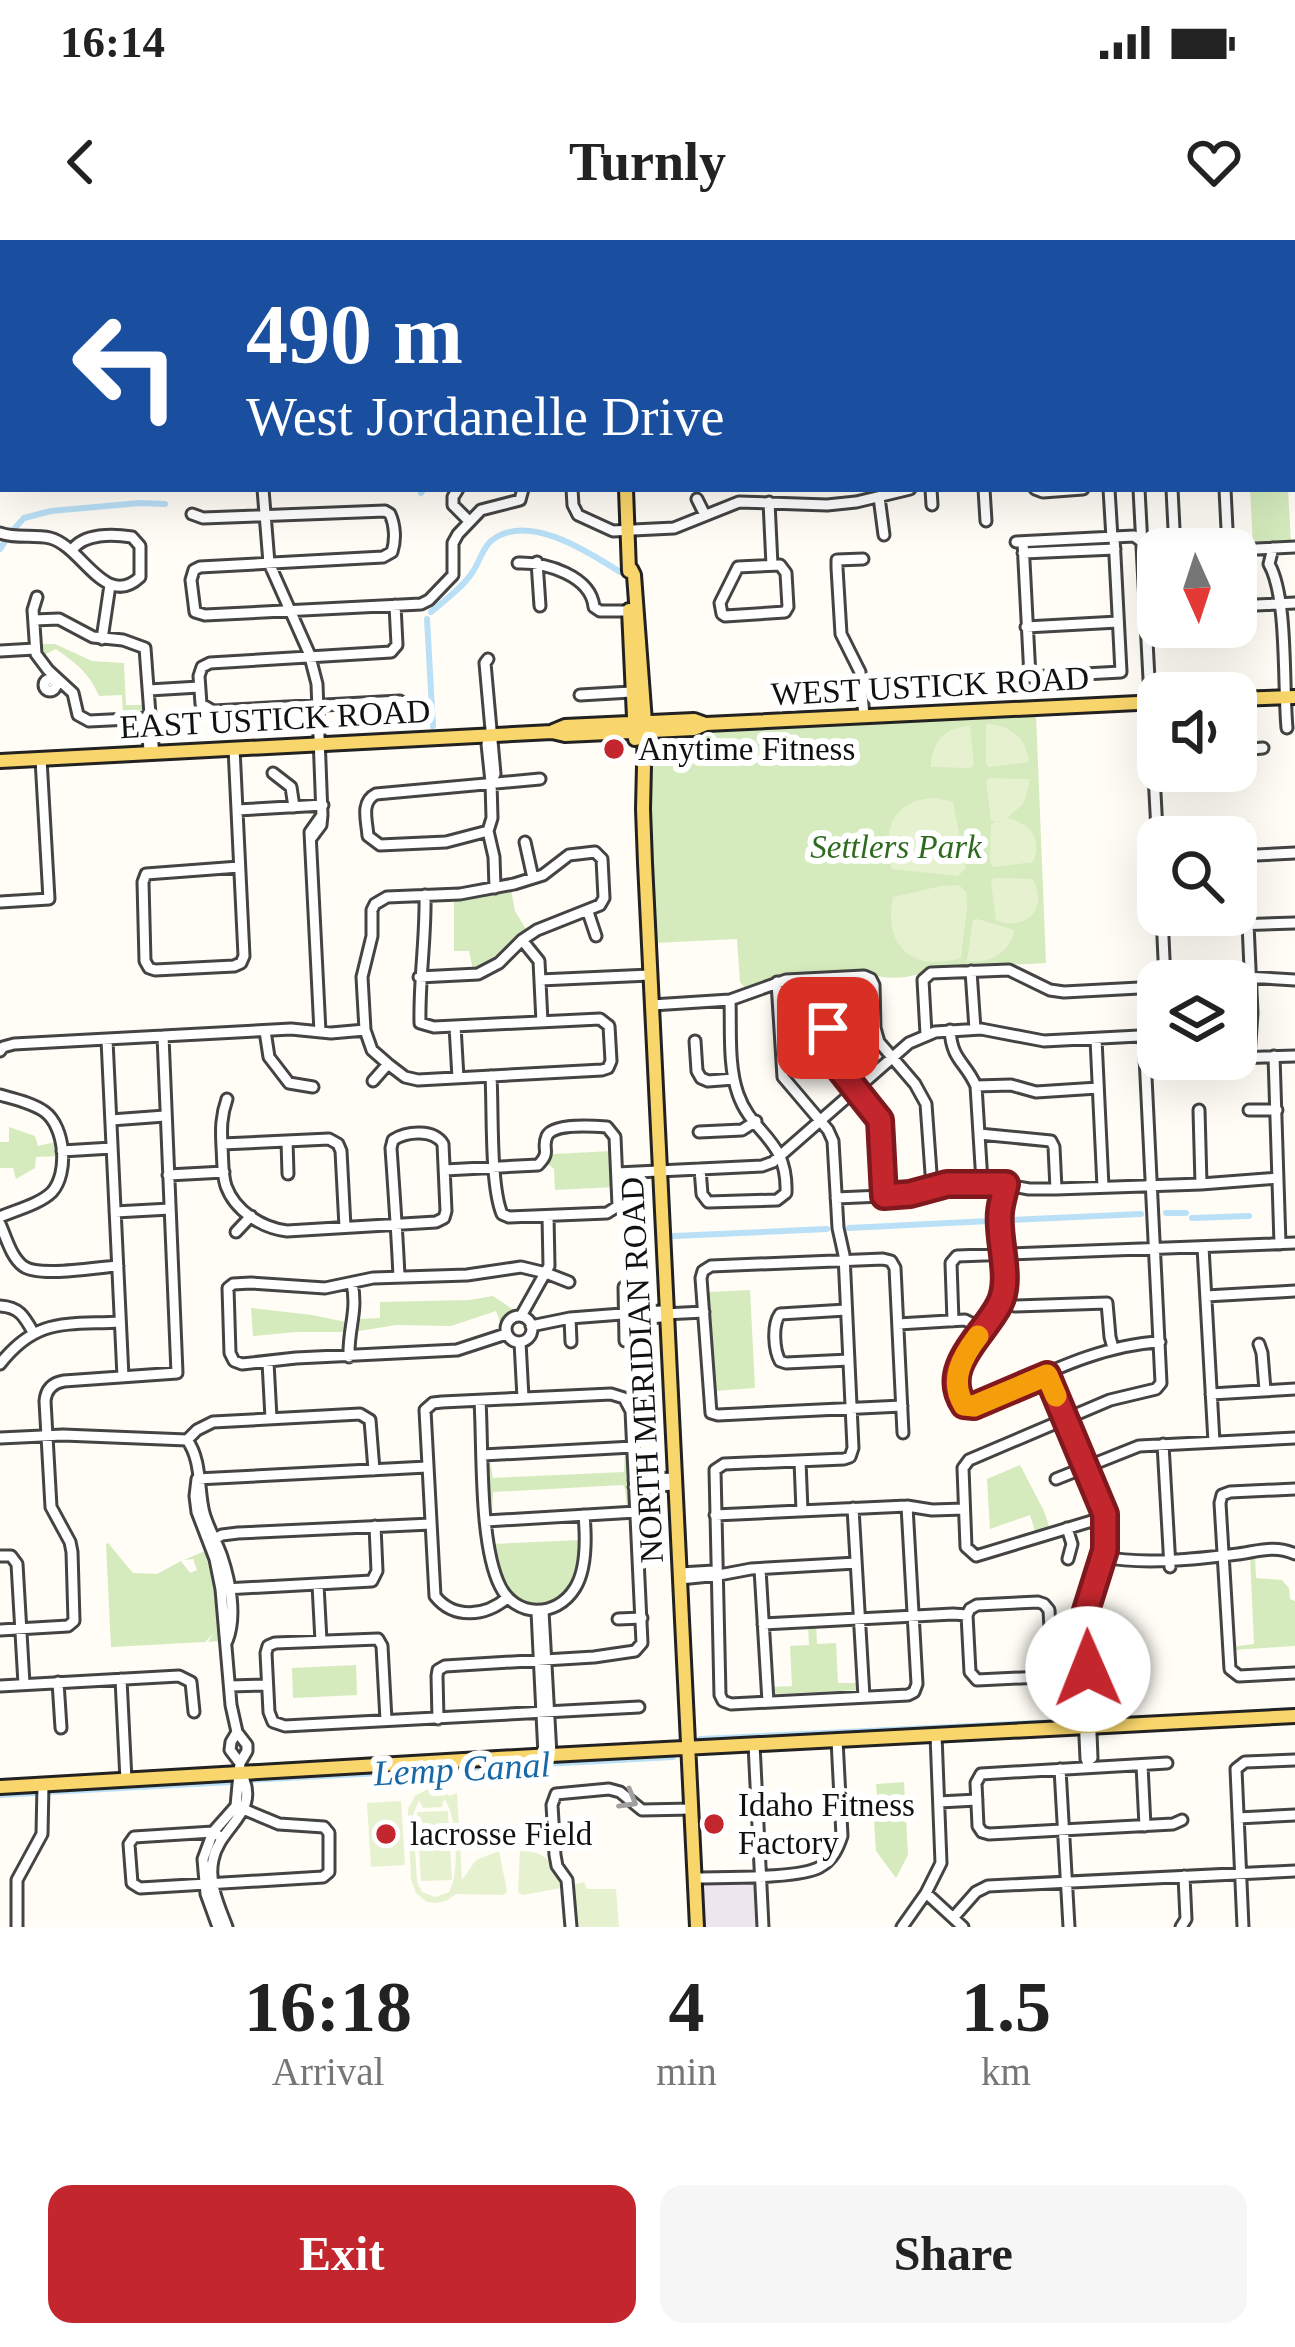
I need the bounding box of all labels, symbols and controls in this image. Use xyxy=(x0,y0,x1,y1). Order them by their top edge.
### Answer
text: 16:14 xyxy=(60,17,165,67)
icon: back xyxy=(48,129,114,195)
icon: heart xyxy=(1181,129,1247,195)
text: Turnly xyxy=(569,132,726,192)
icon: left xyxy=(48,288,204,444)
text: 490 m xyxy=(246,288,463,381)
text: West Jordanelle Drive xyxy=(246,387,725,447)
north arrow xyxy=(1137,528,1257,648)
map controls xyxy=(1137,528,1257,1080)
street label: WEST USTICK ROAD xyxy=(770,660,1090,712)
button: sound xyxy=(1137,672,1257,792)
street label: EAST USTICK ROAD xyxy=(119,693,431,745)
place label: Anytime Fitness xyxy=(638,731,855,767)
marker: Anytime Fitness xyxy=(601,736,627,762)
button: search xyxy=(1137,816,1257,936)
park label: Settlers Park xyxy=(810,829,983,865)
button: layers xyxy=(1137,960,1257,1080)
pin xyxy=(777,977,879,1079)
icon: arrive xyxy=(795,995,861,1061)
street label: NORTH MERIDIAN ROAD xyxy=(614,1176,670,1564)
position arrow xyxy=(1025,1606,1151,1732)
water label: Lemp Canal xyxy=(372,1744,551,1794)
one-way arrow xyxy=(616,1786,638,1809)
place label: Idaho Fitness Factory xyxy=(738,1787,915,1861)
marker: Idaho Fitness Factory xyxy=(701,1811,727,1837)
place label: lacrosse Field xyxy=(410,1816,593,1852)
marker: lacrosse Field xyxy=(373,1821,399,1847)
text: 16:18 xyxy=(244,1967,412,2047)
text: 4 xyxy=(668,1967,704,2047)
text: 1.5 xyxy=(961,1967,1051,2047)
text: Arrival xyxy=(272,2050,384,2093)
text: min xyxy=(656,2050,717,2093)
text: km xyxy=(981,2050,1031,2093)
button: Exit xyxy=(48,2185,636,2323)
button: Share xyxy=(660,2185,1247,2323)

